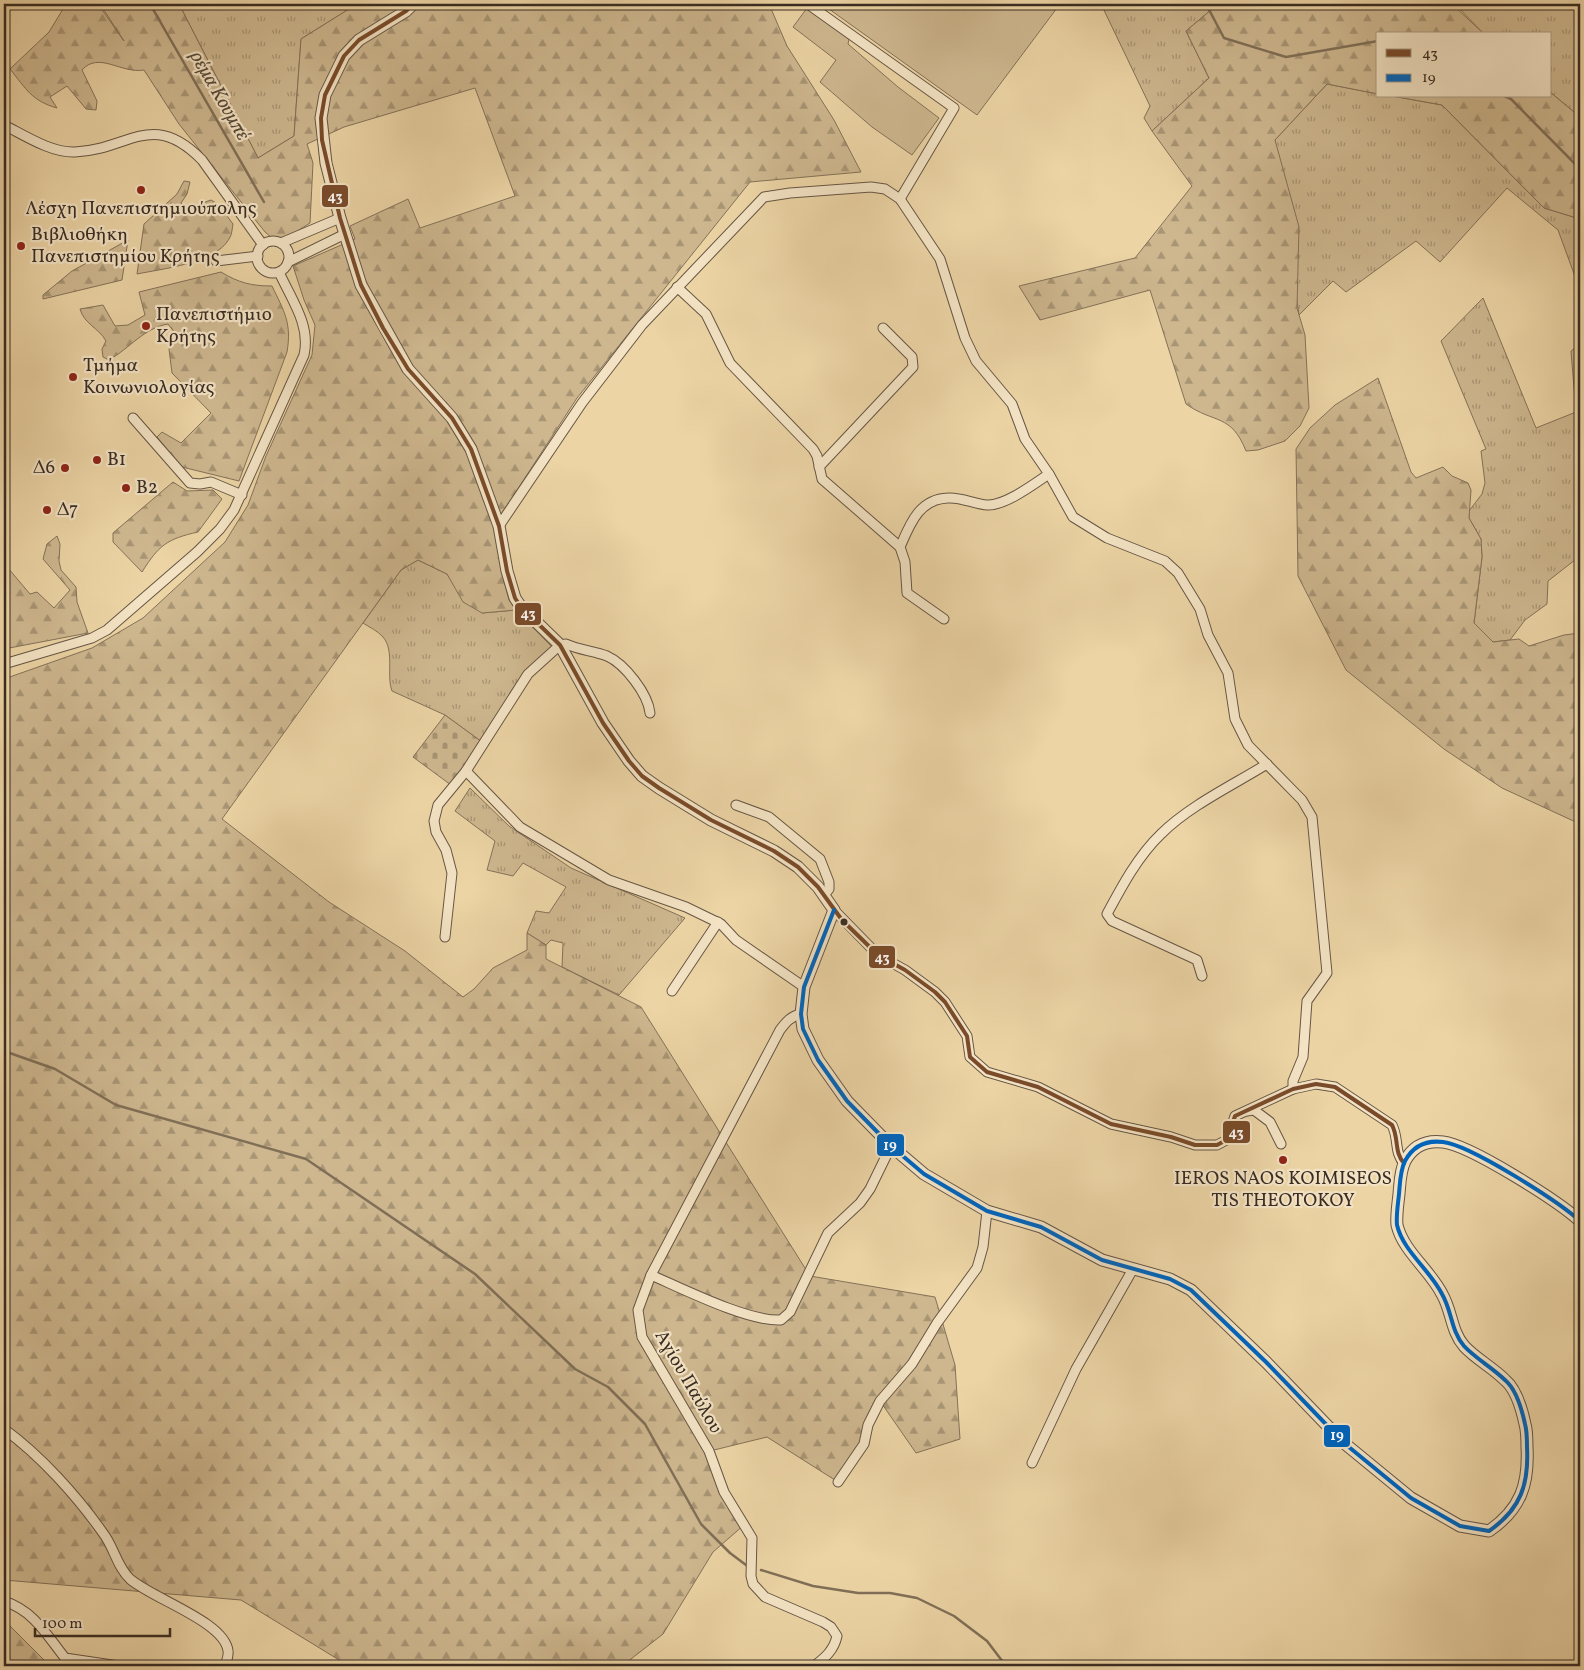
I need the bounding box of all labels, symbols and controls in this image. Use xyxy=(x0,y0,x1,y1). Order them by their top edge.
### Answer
legend xyxy=(1376,32,1552,98)
text: 43 xyxy=(1422,44,1438,65)
water label: ρέμα Κουμπέ xyxy=(182,45,256,146)
text: 19 xyxy=(1422,68,1436,89)
marker: Λέσχη Πανεπιστημιούπολης xyxy=(135,184,147,196)
line badge: 43 xyxy=(321,184,349,208)
text: 43 xyxy=(327,188,343,207)
place label: Λέσχη Πανεπιστημιούπολης xyxy=(25,196,257,222)
place label: Βιβλιοθήκη Πανεπιστημίου Κρήτης xyxy=(31,222,220,270)
marker: Βιβλιοθήκη Πανεπιστημίου Κρήτης xyxy=(15,240,27,252)
place label: Πανεπιστήμιο Κρήτης xyxy=(156,302,272,350)
marker: Πανεπιστήμιο Κρήτης xyxy=(140,320,152,332)
place label: Τμήμα Κοινωνιολογίας xyxy=(83,353,214,401)
marker: Τμήμα Κοινωνιολογίας xyxy=(67,371,79,383)
place label: Β1 xyxy=(107,447,126,473)
marker: Β1 xyxy=(91,454,103,466)
place label: Δ6 xyxy=(33,455,55,481)
marker: Δ6 xyxy=(59,462,71,474)
place label: Β2 xyxy=(136,475,158,501)
marker: Β2 xyxy=(120,482,132,494)
place label: Δ7 xyxy=(57,497,78,523)
marker: Δ7 xyxy=(41,504,53,516)
line badge: 43 xyxy=(514,602,542,626)
text: 43 xyxy=(520,605,536,624)
unlabelled marker xyxy=(839,917,849,927)
line badge: 43 xyxy=(868,945,896,969)
text: 43 xyxy=(874,949,890,968)
line badge: 43 xyxy=(1222,1120,1251,1144)
text: 43 xyxy=(1228,1124,1244,1143)
line badge: 19 xyxy=(876,1133,905,1157)
text: 19 xyxy=(883,1137,897,1156)
marker: IEROS NAOS KOIMISEOS TIS THEOTOKOY xyxy=(1277,1154,1289,1166)
place label: IEROS NAOS KOIMISEOS TIS THEOTOKOY xyxy=(1174,1166,1392,1214)
street label: Αγίου Παύλου xyxy=(648,1326,728,1438)
line badge: 19 xyxy=(1323,1424,1351,1448)
text: 19 xyxy=(1330,1427,1344,1446)
scale bar xyxy=(35,1605,170,1637)
text: 100 m xyxy=(42,1614,82,1635)

